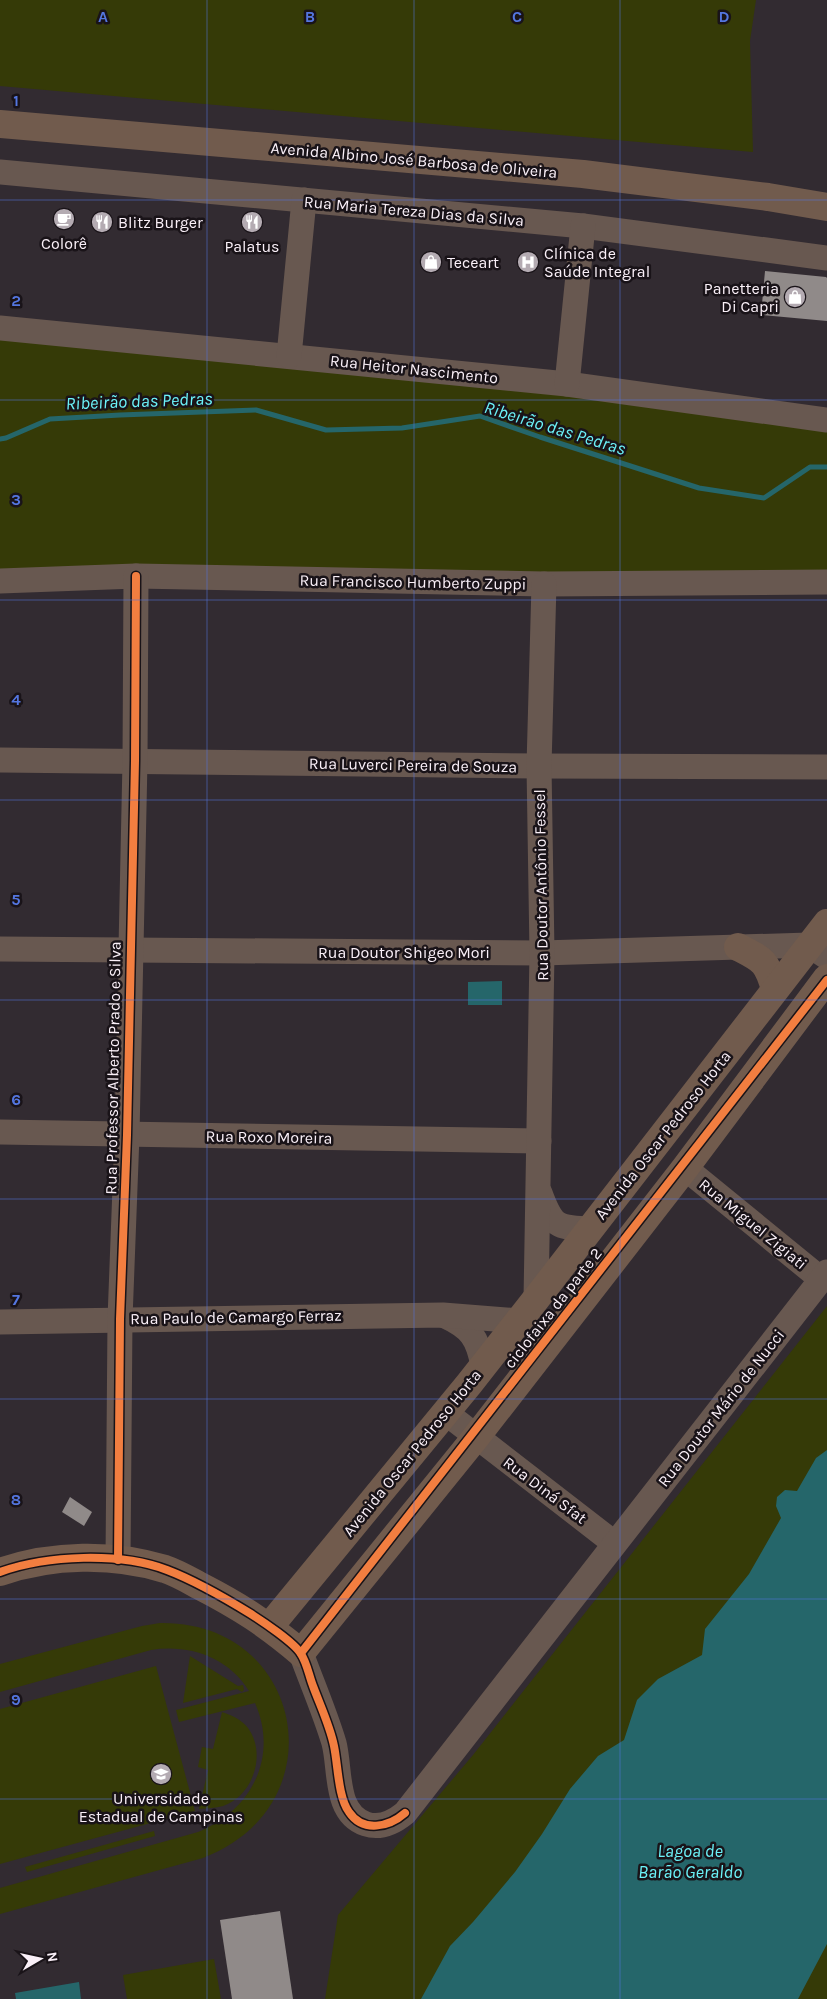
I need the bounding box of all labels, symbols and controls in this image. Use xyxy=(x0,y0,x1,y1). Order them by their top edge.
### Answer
text: A xyxy=(98,7,108,26)
text: B xyxy=(305,7,315,26)
text: C xyxy=(512,7,522,26)
text: D xyxy=(719,7,730,26)
text: 1 xyxy=(13,91,19,110)
street label: Avenida Albino José Barbosa de Oliveira xyxy=(270,138,558,182)
street label: Rua Maria Tereza Dias da Silva xyxy=(303,192,525,230)
cafe icon: Colorê xyxy=(52,207,76,231)
restaurant icon: Blitz Burger xyxy=(90,210,114,234)
restaurant icon: Palatus xyxy=(240,210,264,234)
place label: Blitz Burger xyxy=(118,213,203,232)
place label: Colorê xyxy=(41,234,87,253)
place label: Palatus xyxy=(224,237,280,256)
place label: Clínica de Saúde Integral xyxy=(544,244,650,281)
shop icon: Teceart xyxy=(419,250,443,274)
hospital icon: Clínica de Saúde Integral xyxy=(516,250,540,274)
place label: Teceart xyxy=(447,253,499,272)
place label: Panetteria Di Capri xyxy=(704,279,779,316)
shop icon: Panetteria Di Capri xyxy=(783,285,807,309)
text: 2 xyxy=(11,291,21,310)
street label: Rua Heitor Nascimento xyxy=(329,351,499,387)
water label: Ribeirão das Pedras xyxy=(65,387,213,415)
water label: Ribeirão das Pedras xyxy=(481,396,629,460)
text: 3 xyxy=(11,490,21,509)
street label: Rua Francisco Humberto Zuppi xyxy=(299,571,527,593)
text: 4 xyxy=(11,690,21,709)
street label: Rua Luverci Pereira de Souza xyxy=(309,754,517,776)
street label: Rua Doutor Antônio Fessel xyxy=(530,789,552,981)
text: 5 xyxy=(11,890,21,909)
street label: Rua Professor Alberto Prado e Silva xyxy=(101,941,125,1195)
street label: Rua Doutor Shigeo Mori xyxy=(318,943,490,962)
street label: Avenida Oscar Pedroso Horta xyxy=(591,1047,735,1223)
text: 6 xyxy=(11,1090,21,1109)
street label: Rua Roxo Moreira xyxy=(205,1126,333,1148)
street label: Rua Miguel Zigiati xyxy=(695,1175,811,1273)
street label: ciclofaixa da parte 2 xyxy=(500,1244,606,1372)
text: 7 xyxy=(12,1290,20,1309)
street label: Rua Paulo de Camargo Ferraz xyxy=(130,1306,342,1328)
street label: Rua Doutor Mário de Nucci xyxy=(654,1326,788,1490)
street label: Avenida Oscar Pedroso Horta xyxy=(339,1366,485,1540)
street label: Rua Diná Sfat xyxy=(499,1452,591,1528)
text: 8 xyxy=(11,1490,21,1509)
text: 9 xyxy=(11,1690,21,1709)
school or university icon: Universidade Estadual de Campinas xyxy=(149,1762,173,1786)
place label: Universidade Estadual de Campinas xyxy=(79,1789,243,1826)
water label: Lagoa de Barão Geraldo xyxy=(638,1840,742,1883)
north arrow xyxy=(15,1934,65,1984)
text: N xyxy=(43,1951,62,1963)

